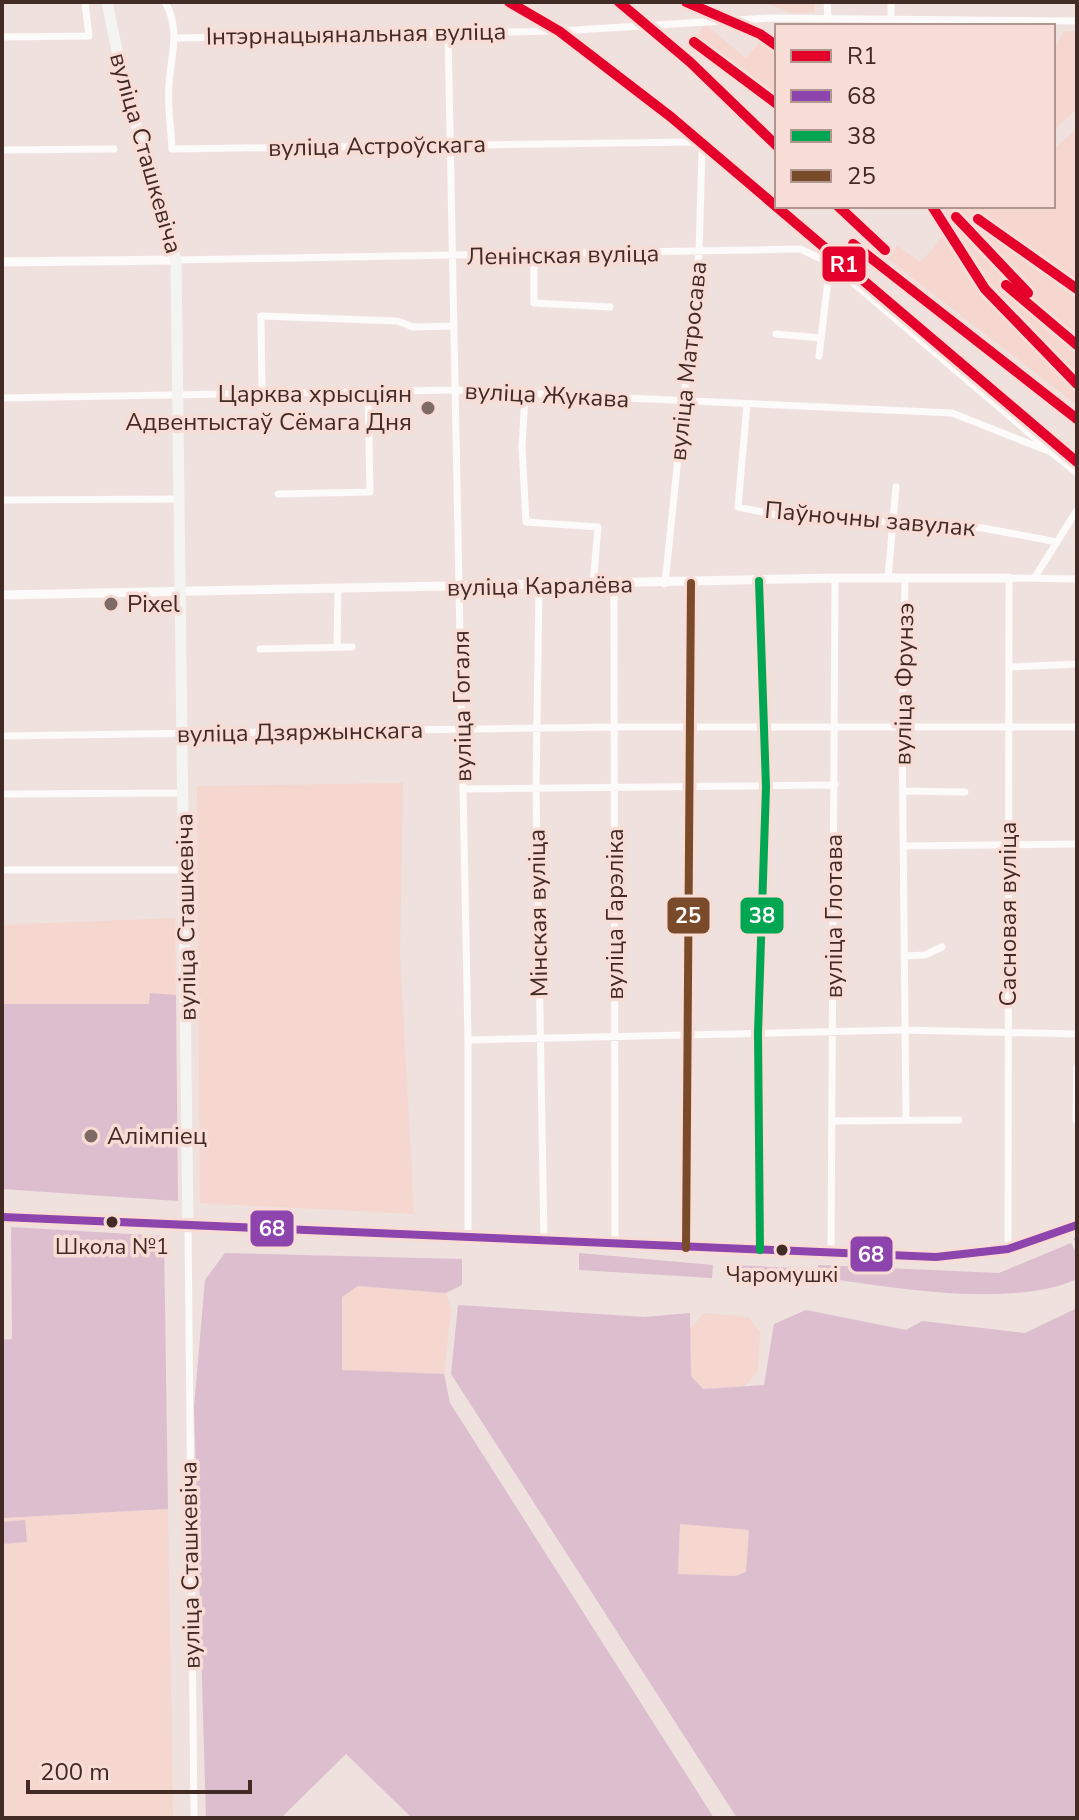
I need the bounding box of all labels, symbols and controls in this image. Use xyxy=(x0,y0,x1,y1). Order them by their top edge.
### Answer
street label: Інтэрнацыянальная вуліца xyxy=(206,15,506,53)
legend xyxy=(775,24,1055,208)
text: R1 xyxy=(847,40,877,72)
street label: вуліца Сташкевіча xyxy=(102,49,190,257)
text: 68 xyxy=(847,80,876,112)
text: 38 xyxy=(847,120,876,152)
street label: вуліца Астроўскага xyxy=(268,128,486,164)
text: 25 xyxy=(847,160,876,192)
street label: Ленінская вуліца xyxy=(466,237,660,273)
line badge: R1 xyxy=(821,245,867,283)
text: R1 xyxy=(830,250,858,280)
street label: вуліца Матросава xyxy=(662,260,714,462)
street label: вуліца Жукава xyxy=(464,375,630,415)
place label: Царква хрысціян Адвентыстаў Сёмага Дня xyxy=(125,378,412,438)
marker: Царква хрысціян Адвентыстаў Сёмага Дня xyxy=(419,399,437,417)
street label: Паўночны завулак xyxy=(763,494,977,544)
street label: вуліца Каралёва xyxy=(447,568,633,604)
place label: Pixel xyxy=(127,588,180,620)
marker: Pixel xyxy=(102,595,120,613)
street label: вуліца Фрунзэ xyxy=(887,602,921,766)
street label: вуліца Гогаля xyxy=(445,630,479,782)
street label: вуліца Дзяржынскага xyxy=(176,714,424,750)
street label: вуліца Сташкевіча xyxy=(168,813,204,1021)
street label: Сасновая вуліца xyxy=(992,822,1024,1006)
street label: вуліца Гарэліка xyxy=(599,828,631,1000)
street label: Мінская вуліца xyxy=(521,829,555,997)
street label: вуліца Глотава xyxy=(818,834,850,998)
line badge: 25 xyxy=(666,896,711,935)
line badge: 38 xyxy=(739,896,785,935)
text: 25 xyxy=(675,901,701,931)
text: 38 xyxy=(749,901,775,931)
place label: Алімпіец xyxy=(107,1120,207,1152)
marker: Алімпіец xyxy=(82,1127,100,1145)
line badge: 68 xyxy=(249,1209,295,1248)
marker: Школа №1 xyxy=(104,1214,120,1230)
text: 68 xyxy=(259,1214,285,1244)
place label: Школа №1 xyxy=(55,1232,169,1262)
line badge: 68 xyxy=(849,1235,894,1273)
text: 68 xyxy=(858,1240,884,1270)
marker: Чаромушкі xyxy=(774,1242,790,1258)
place label: Чаромушкі xyxy=(726,1260,838,1290)
street label: вуліца Сташкевіча xyxy=(172,1461,208,1669)
scale bar xyxy=(28,1744,250,1794)
text: 200 m xyxy=(40,1756,110,1788)

